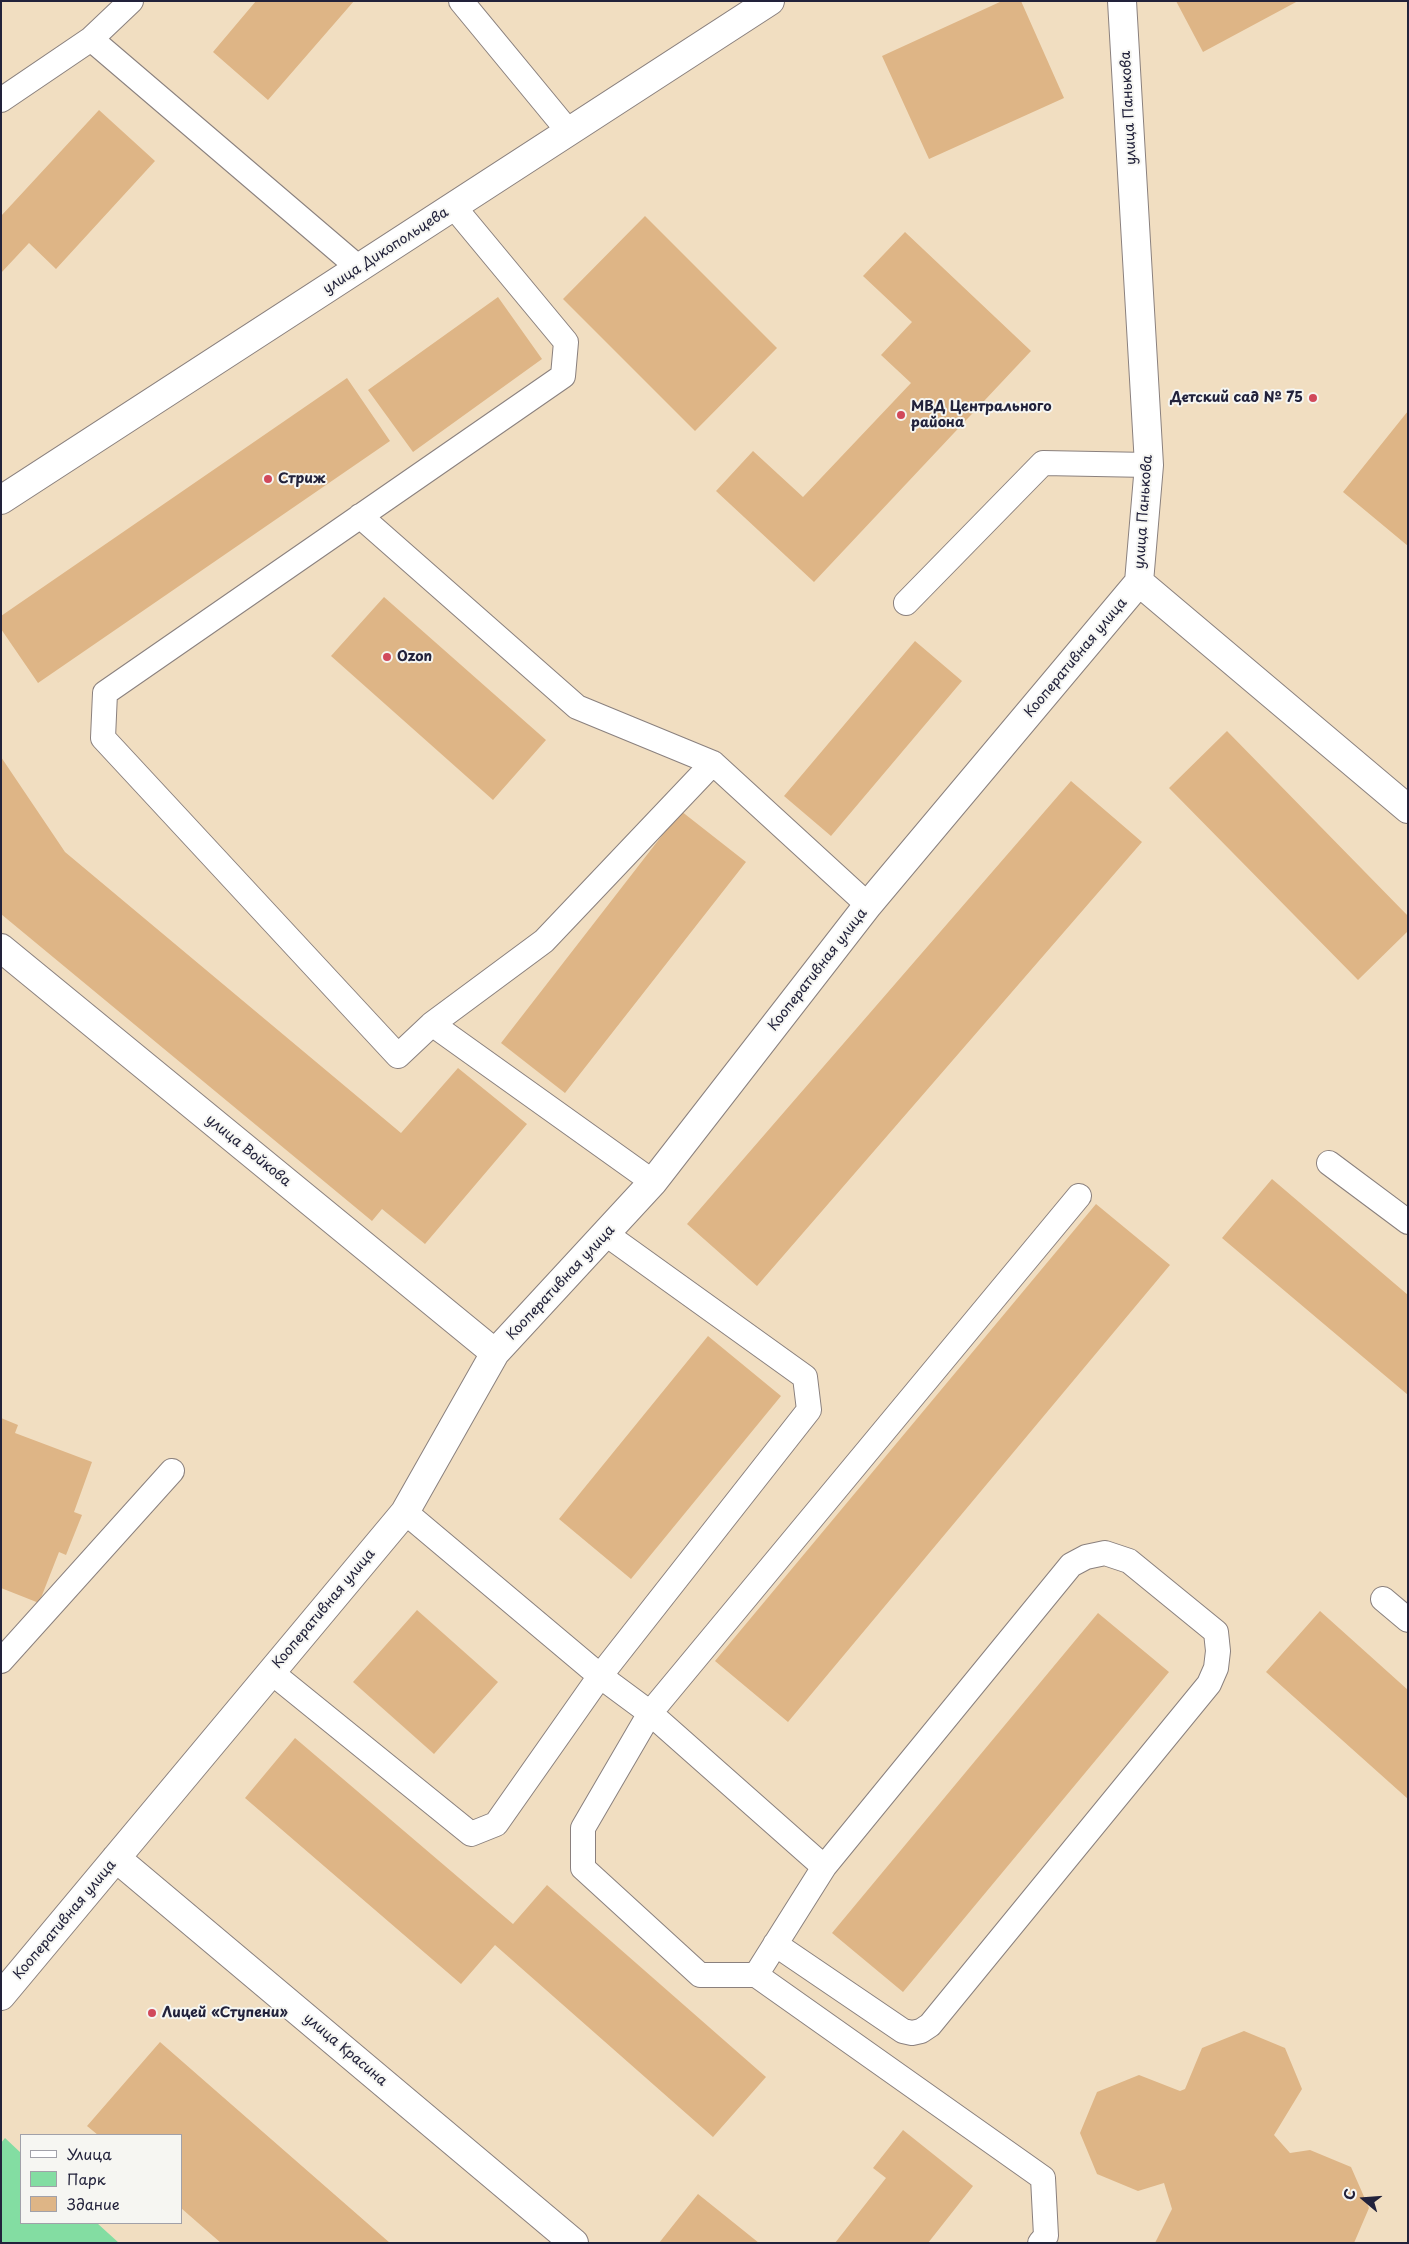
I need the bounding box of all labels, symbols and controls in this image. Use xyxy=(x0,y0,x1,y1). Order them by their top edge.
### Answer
street label: улица Панькова xyxy=(1118,51,1140,165)
street label: улица Дикопольцева xyxy=(320,204,452,298)
place label: Детский сад № 75 xyxy=(1170,390,1303,406)
marker: Детский сад № 75 xyxy=(1307,392,1319,404)
place label: МВД Центрального района xyxy=(911,399,1052,432)
marker: МВД Центрального района xyxy=(895,409,907,421)
street label: улица Панькова xyxy=(1132,454,1156,570)
place label: Стриж xyxy=(278,471,325,487)
marker: Стриж xyxy=(262,473,274,485)
street label: Кооперативная улица xyxy=(1021,595,1131,721)
place label: Ozon xyxy=(397,649,432,665)
marker: Ozon xyxy=(381,651,393,663)
street label: Кооперативная улица xyxy=(765,905,871,1035)
street label: улица Войкова xyxy=(202,1112,294,1190)
street label: Кооперативная улица xyxy=(503,1222,619,1344)
street label: Кооперативная улица xyxy=(269,1546,379,1672)
street label: Кооперативная улица xyxy=(10,1857,120,1983)
place label: Лицей «Ступени» xyxy=(162,2005,288,2021)
marker: Лицей «Ступени» xyxy=(146,2007,158,2019)
street label: улица Красина xyxy=(300,2010,390,2090)
legend xyxy=(20,2134,182,2224)
text: Улица xyxy=(67,2142,112,2165)
text: Парк xyxy=(67,2167,106,2190)
north arrow xyxy=(1339,2174,1389,2224)
text: С xyxy=(1338,2186,1361,2202)
text: Здание xyxy=(67,2192,120,2215)

